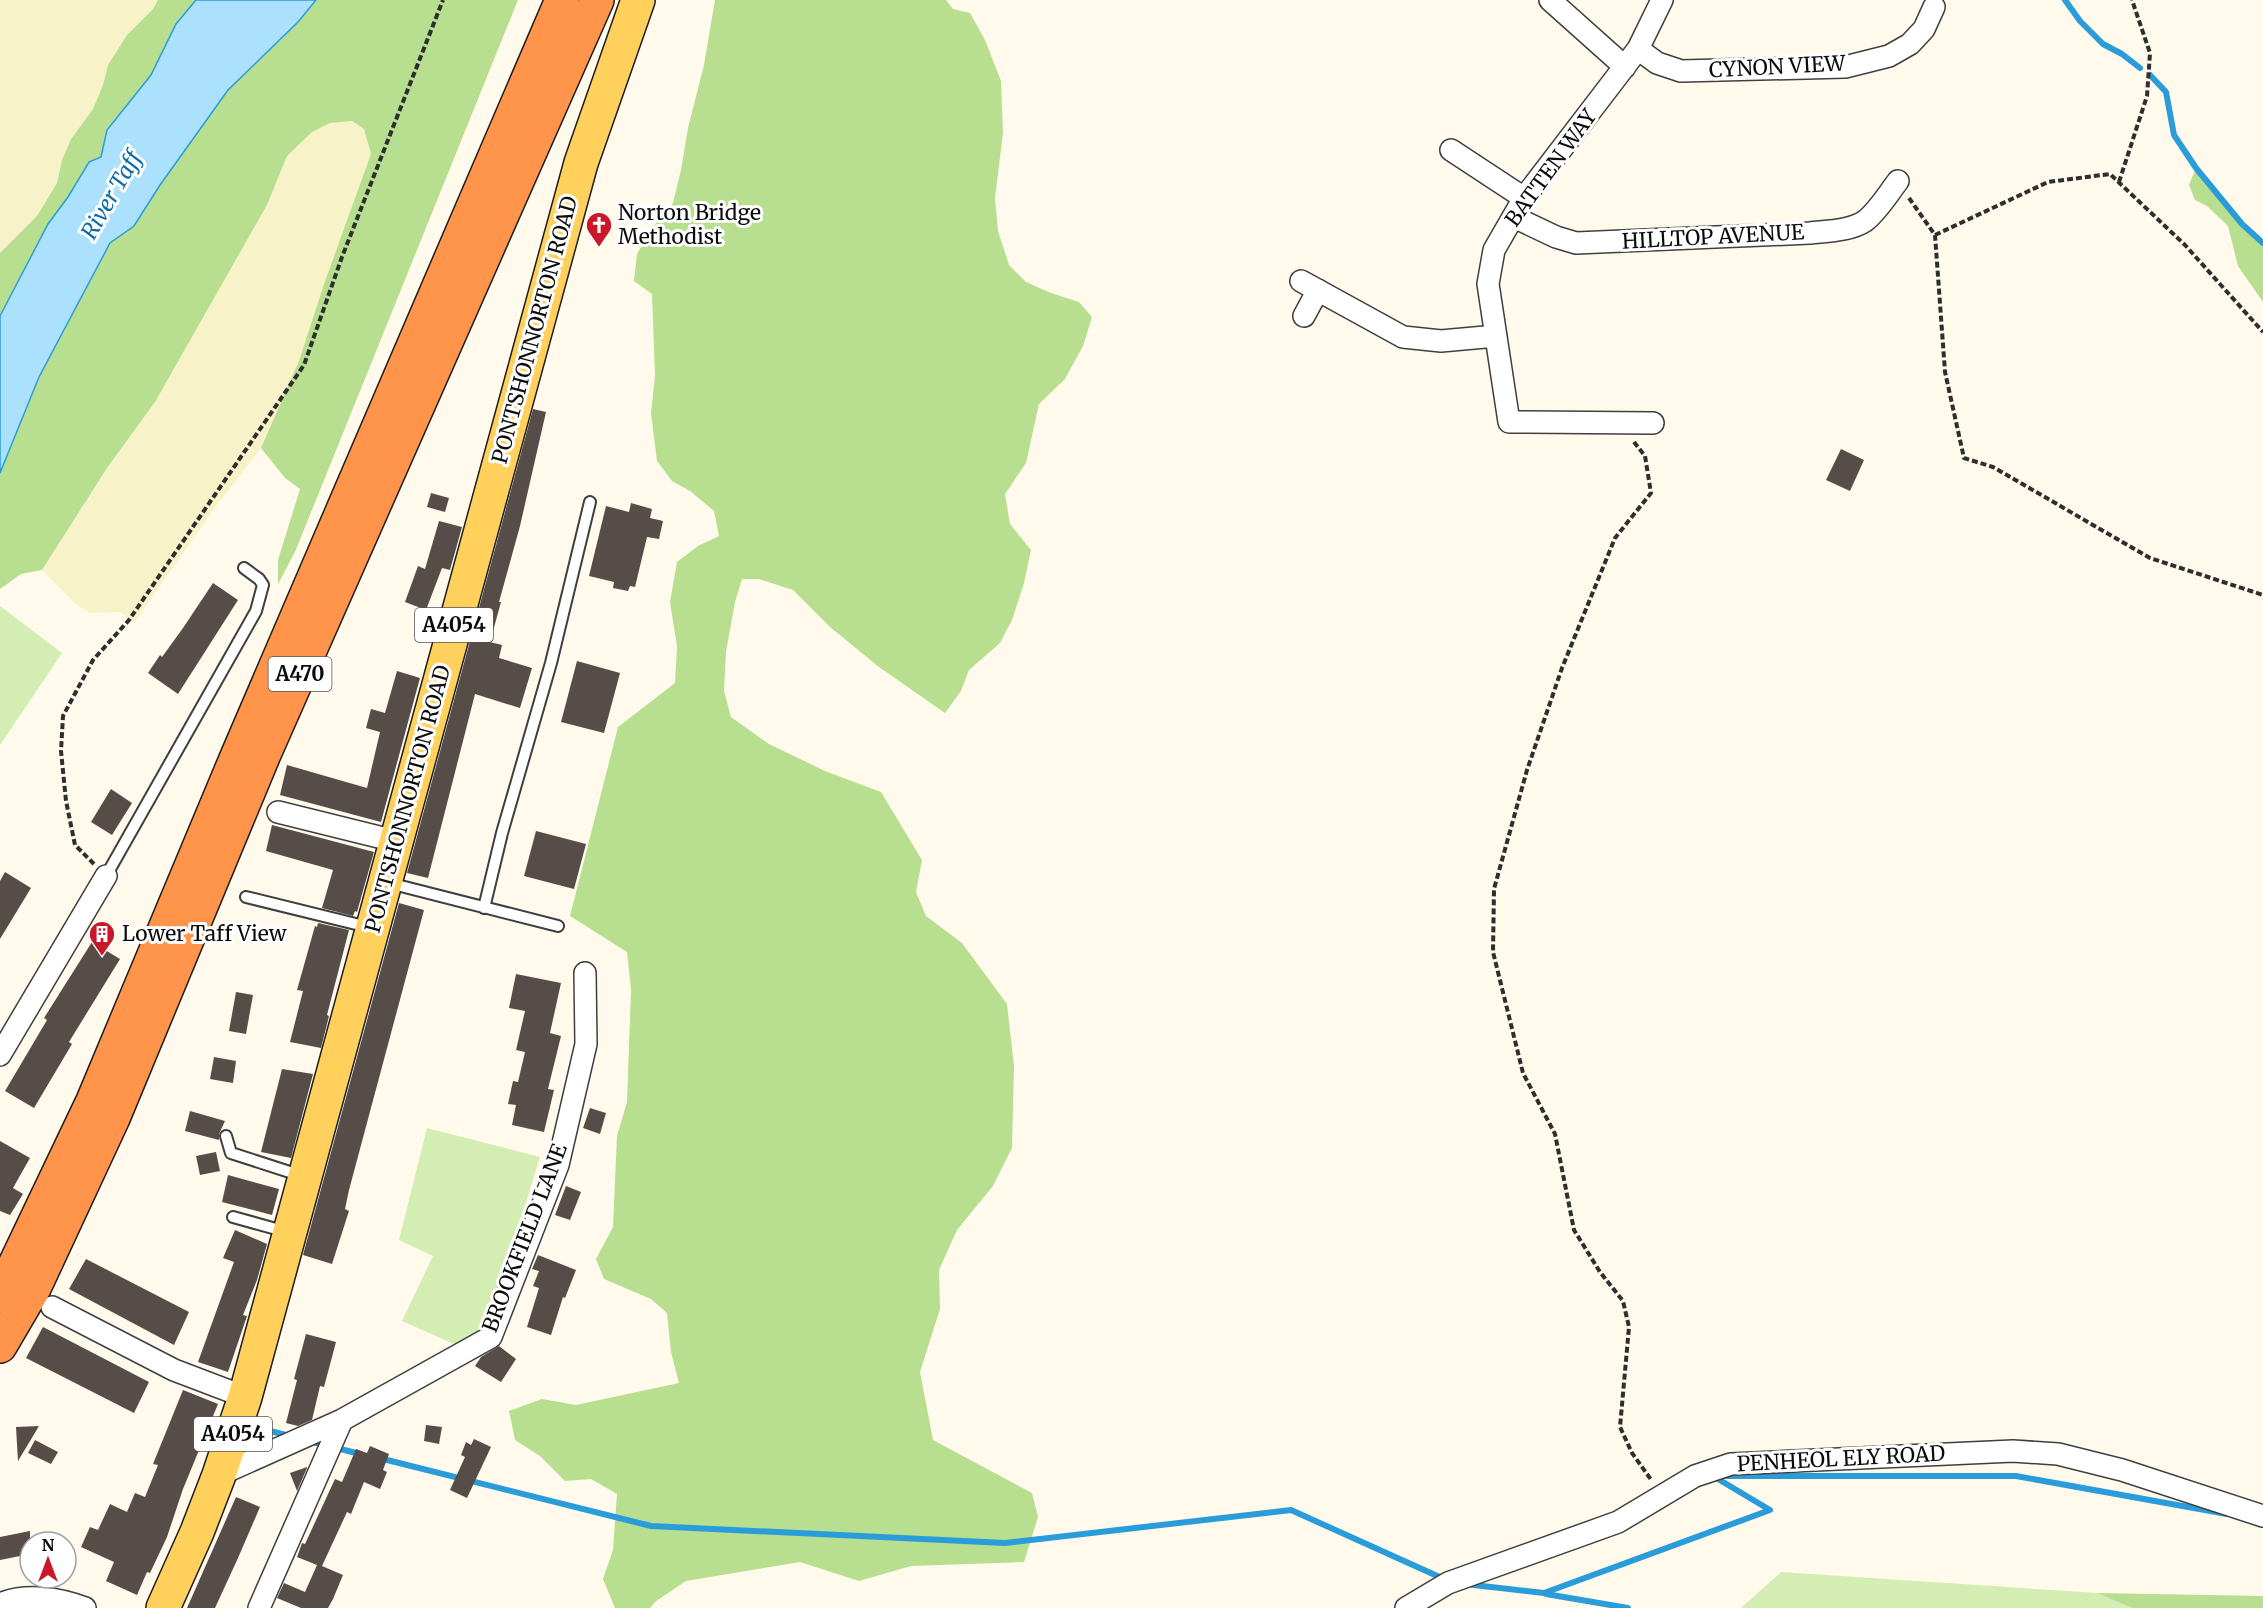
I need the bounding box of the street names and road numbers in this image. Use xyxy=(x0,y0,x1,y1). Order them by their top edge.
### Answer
street label: CYNON VIEW xyxy=(1708,49,1847,84)
street label: BATTEN WAY xyxy=(1499,103,1603,232)
street label: PONTSHONNORTON ROAD xyxy=(486,193,583,467)
street label: HILLTOP AVENUE xyxy=(1621,218,1805,255)
road number: A4054 xyxy=(415,608,493,642)
road number: A470 xyxy=(268,657,332,691)
street label: PONTSHONNORTON ROAD xyxy=(359,662,456,936)
street label: BROOKFIELD LANE xyxy=(476,1139,573,1336)
road number: A4054 xyxy=(194,1417,272,1451)
street label: PENHEOL ELY ROAD xyxy=(1736,1440,1946,1477)

